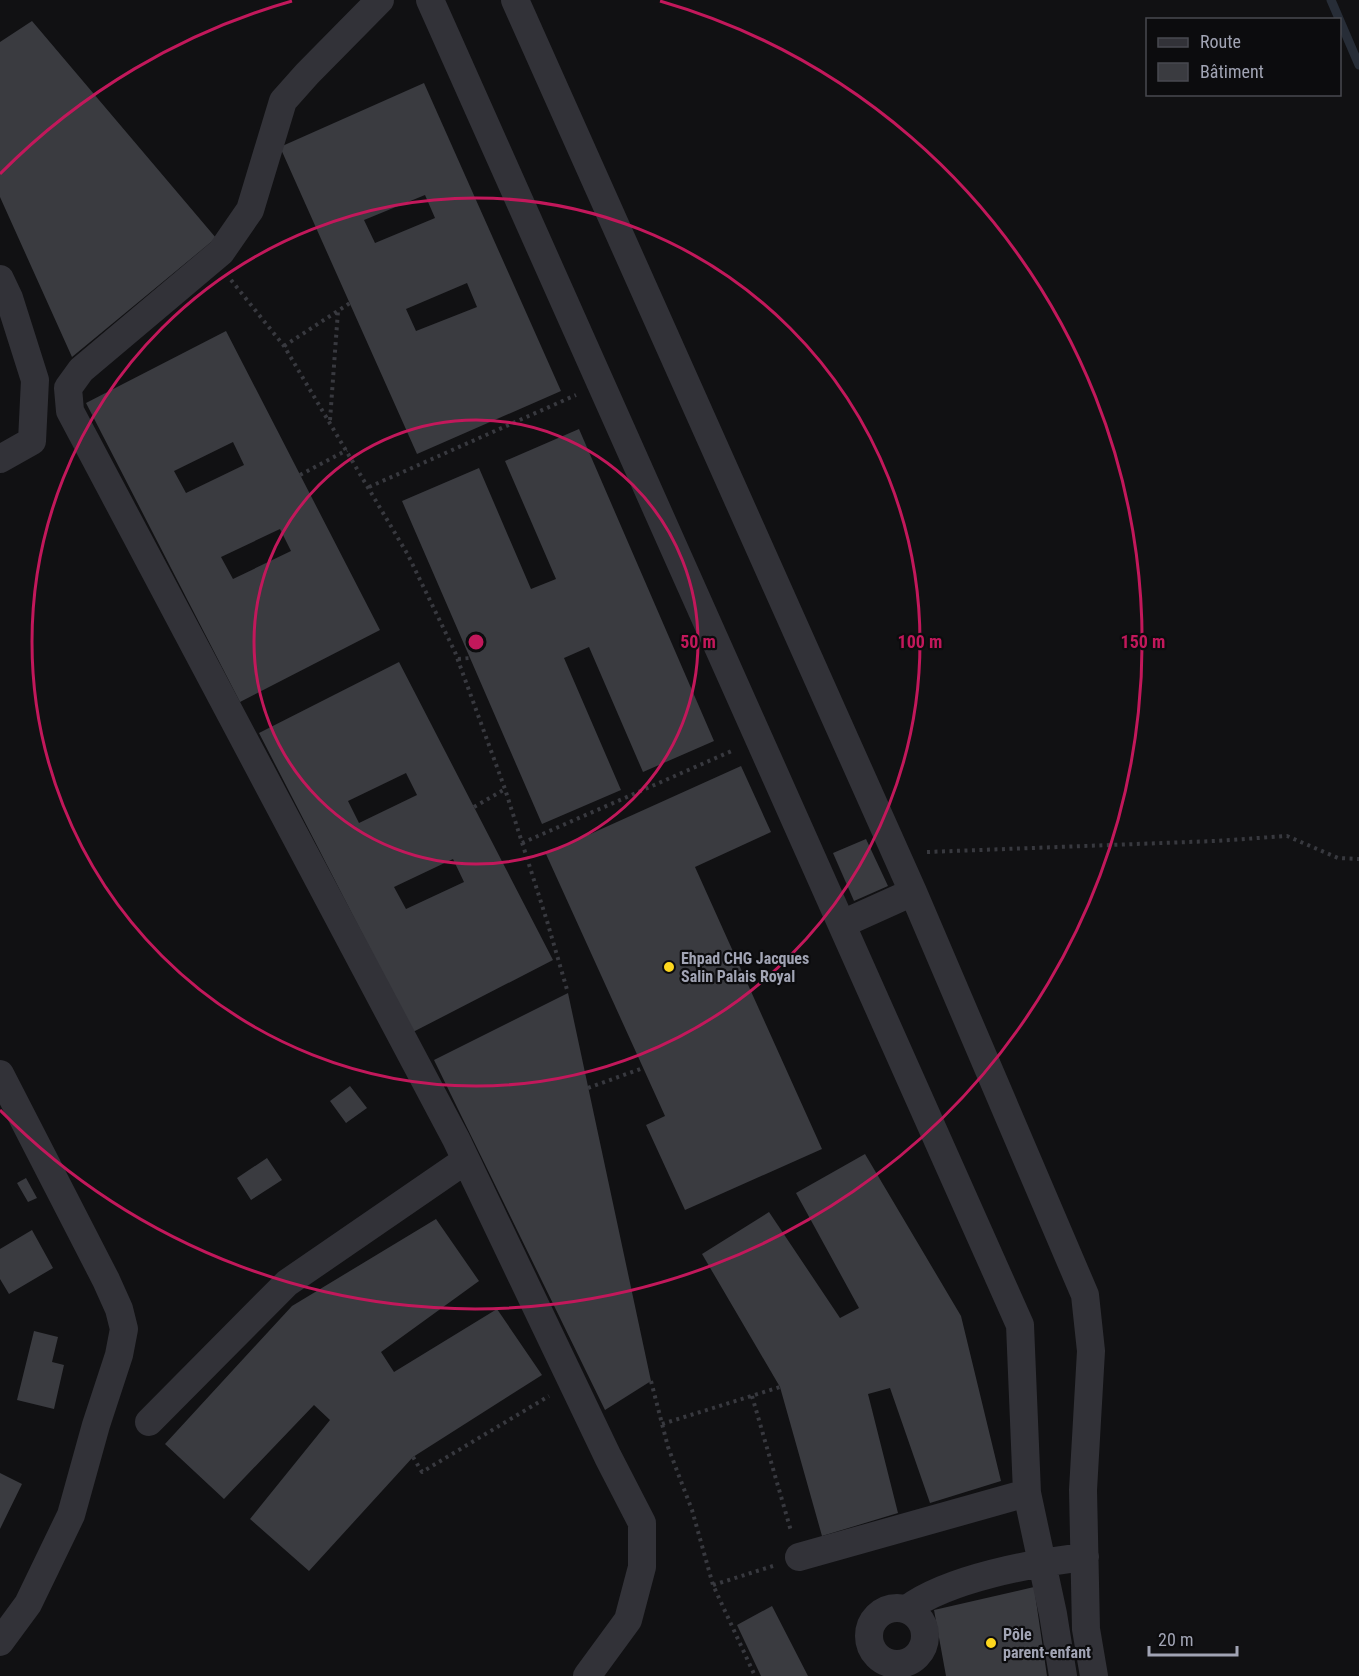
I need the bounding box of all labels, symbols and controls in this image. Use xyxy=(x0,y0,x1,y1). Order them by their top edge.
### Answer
legend xyxy=(1146,18,1341,96)
text: Route xyxy=(1200,31,1241,52)
text: Bâtiment xyxy=(1200,61,1264,82)
text: 50 m xyxy=(680,631,716,652)
text: 100 m xyxy=(898,631,942,652)
text: 150 m xyxy=(1121,631,1165,652)
centre of rings xyxy=(466,632,486,652)
place label: Ehpad CHG Jacques Salin Palais Royal xyxy=(681,949,809,986)
marker: Ehpad CHG Jacques Salin Palais Royal xyxy=(662,960,676,974)
scale bar xyxy=(1149,1619,1238,1657)
place label: Pôle parent-enfant xyxy=(1003,1625,1091,1662)
text: 20 m xyxy=(1158,1629,1193,1650)
marker: Pôle parent-enfant xyxy=(984,1636,998,1650)

